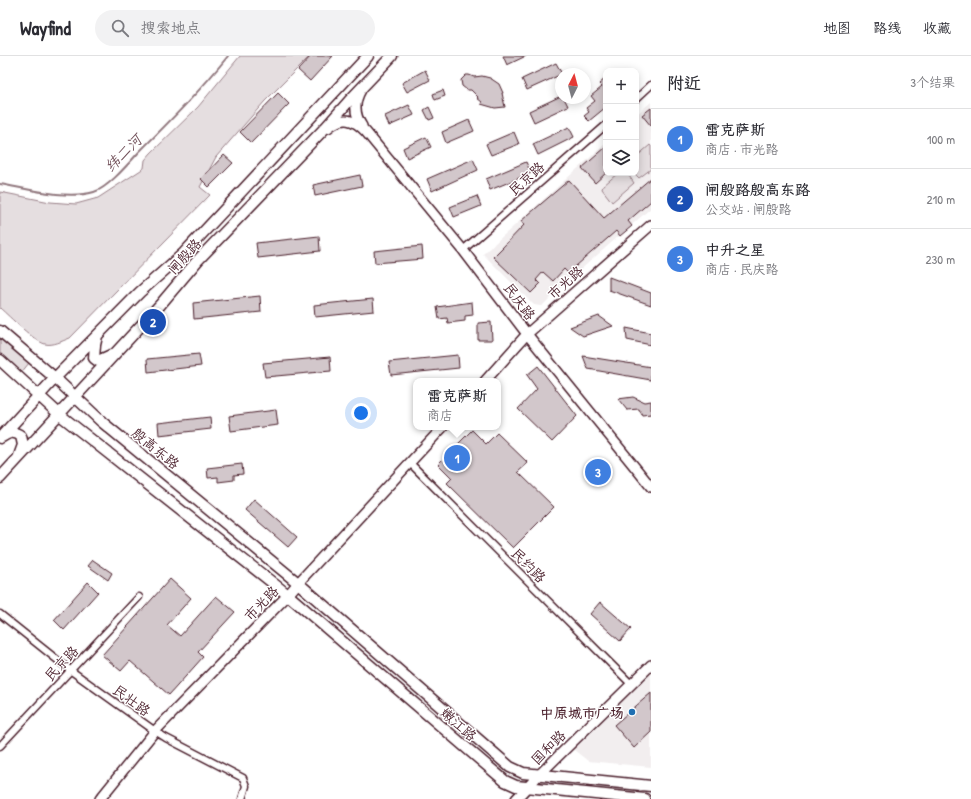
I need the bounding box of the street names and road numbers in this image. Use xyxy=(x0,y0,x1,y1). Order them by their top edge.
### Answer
street label: 民京路 xyxy=(504,157,548,199)
street label: 闸殷路 xyxy=(163,234,205,278)
street label: 市光路 xyxy=(543,261,587,303)
street label: 民庆路 xyxy=(500,279,540,323)
street label: 殷高东路 xyxy=(128,423,184,473)
street label: 民约路 xyxy=(507,543,551,587)
street label: 市光路 xyxy=(240,581,282,625)
street label: 民京路 xyxy=(40,641,82,685)
street label: 民壮路 xyxy=(109,680,155,720)
street label: 嫩江路 xyxy=(437,703,481,745)
street label: 国和路 xyxy=(526,725,570,769)

